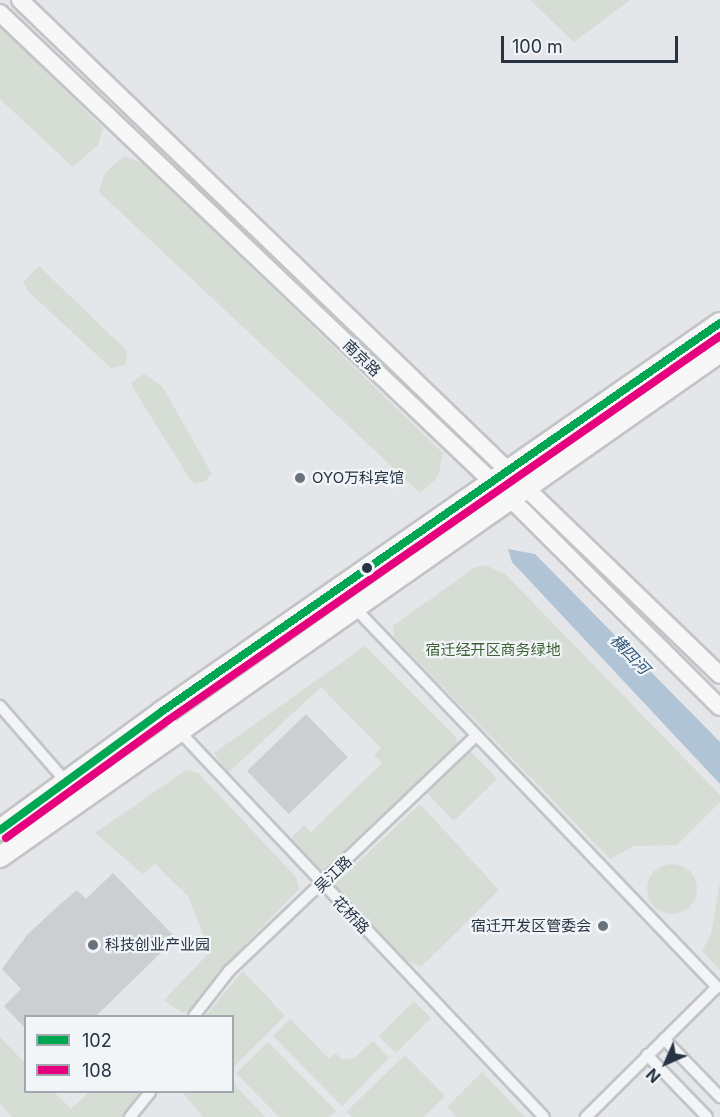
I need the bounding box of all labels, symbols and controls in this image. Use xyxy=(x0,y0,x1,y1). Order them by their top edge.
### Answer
scale bar xyxy=(504,24,681,62)
text: 100 m xyxy=(512,36,563,57)
street label: 南京路 xyxy=(340,336,384,380)
place label: OYO万科宾馆 xyxy=(312,469,404,487)
marker: OYO万科宾馆 xyxy=(293,471,307,485)
unlabelled marker xyxy=(361,562,373,574)
water label: 横四河 xyxy=(606,630,654,678)
park label: 宿迁经开区商务绿地 xyxy=(426,641,560,659)
street label: 吴江路 xyxy=(311,852,355,896)
street label: 花桥路 xyxy=(329,893,373,937)
place label: 宿迁开发区管委会 xyxy=(471,917,591,935)
marker: 宿迁开发区管委会 xyxy=(596,919,610,933)
place label: 科技创业产业园 xyxy=(105,936,210,954)
marker: 科技创业产业园 xyxy=(86,938,100,952)
legend xyxy=(24,1015,234,1093)
text: 102 xyxy=(82,1030,112,1051)
north arrow xyxy=(636,1033,696,1093)
text: 108 xyxy=(82,1060,112,1081)
text: N xyxy=(642,1064,665,1087)

